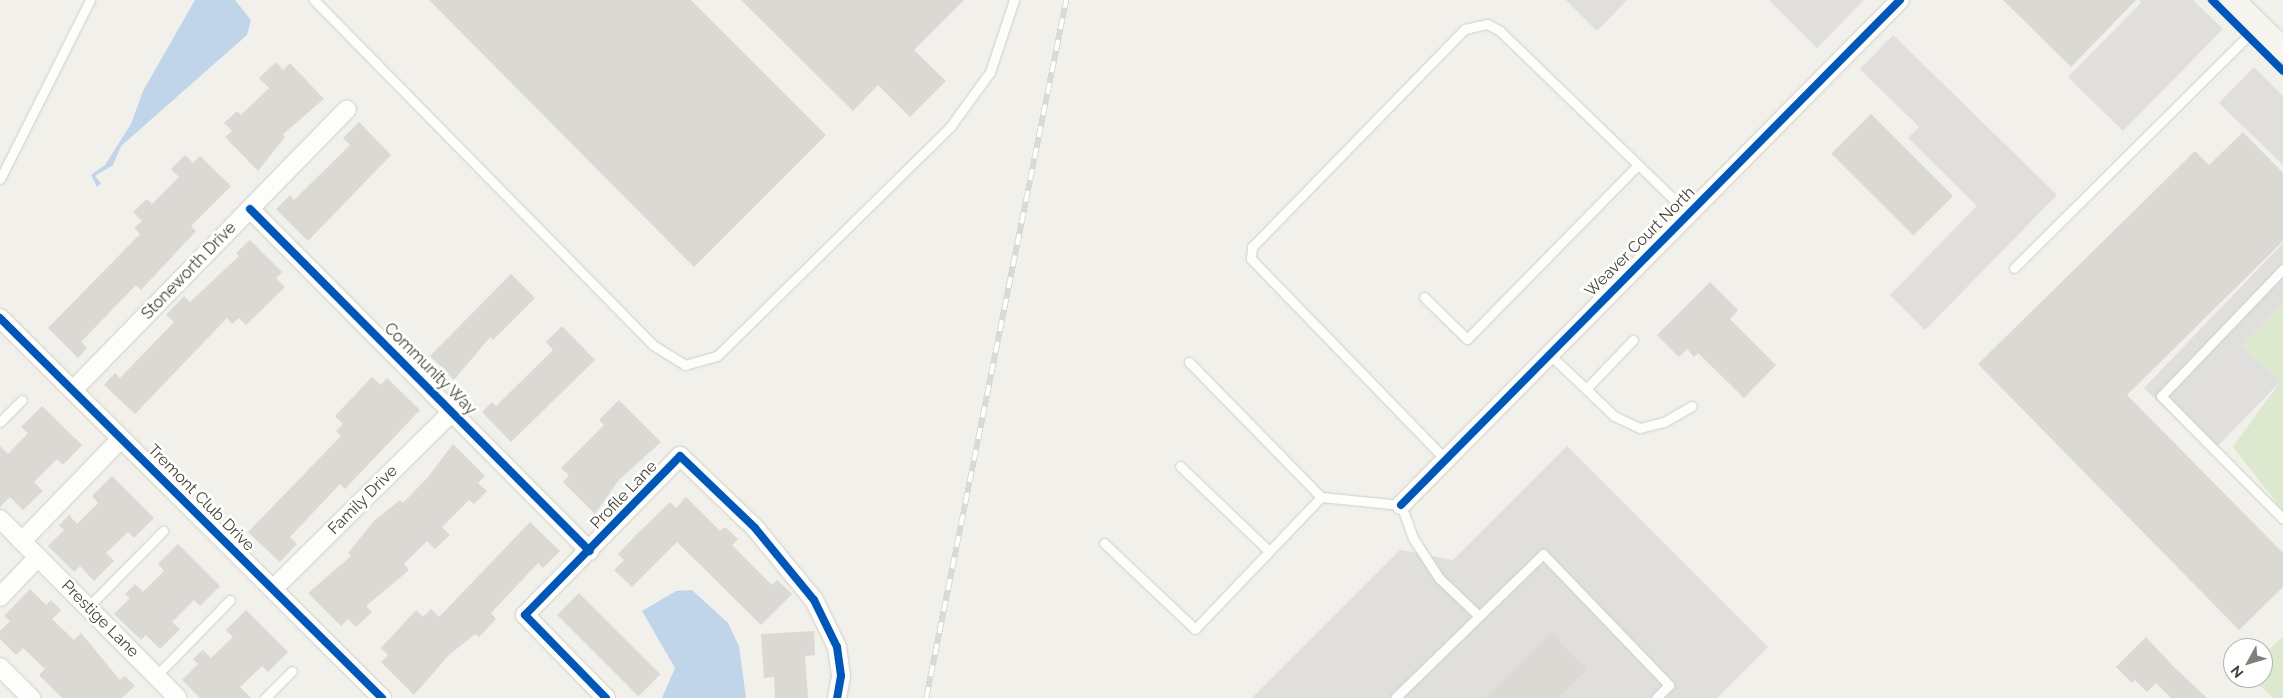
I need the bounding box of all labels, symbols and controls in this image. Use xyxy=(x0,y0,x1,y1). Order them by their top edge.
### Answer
street label: Weaver Court North xyxy=(1581,183,1699,301)
street label: Stoneworth Drive xyxy=(138,218,240,324)
street label: Community Way xyxy=(380,319,480,419)
street label: Tremont Club Drive xyxy=(144,441,258,555)
street label: Profile Lane xyxy=(587,457,661,533)
street label: Family Drive xyxy=(324,461,402,539)
street label: Prestige Lane xyxy=(57,576,143,662)
north arrow xyxy=(2223,638,2273,688)
text: N xyxy=(2228,663,2247,681)

